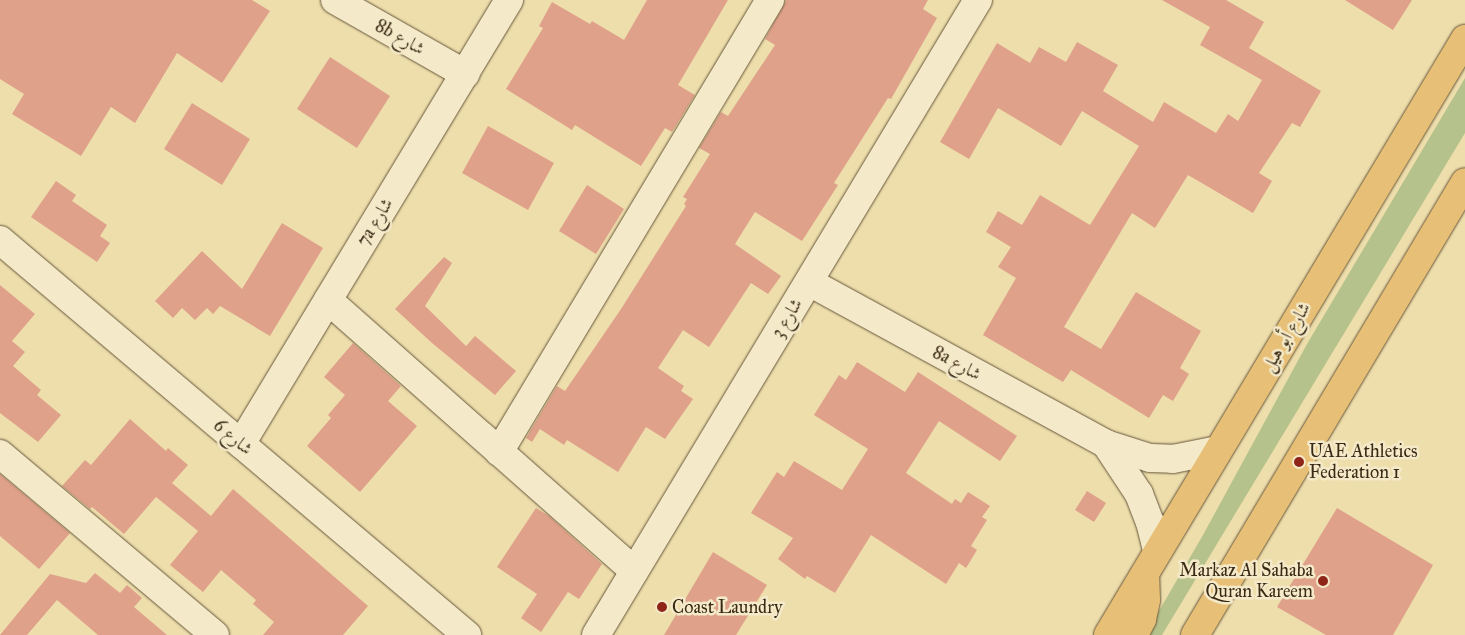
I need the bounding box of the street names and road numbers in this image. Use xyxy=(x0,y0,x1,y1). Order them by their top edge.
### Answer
street label: 8b شارع xyxy=(371,14,429,60)
street label: 7a شارع xyxy=(352,194,398,250)
street label: شارع 3 xyxy=(767,294,807,342)
street label: شارع أبو هيل xyxy=(1257,298,1315,376)
street label: 8a شارع xyxy=(929,341,985,385)
street label: شارع 6 xyxy=(209,414,257,460)

